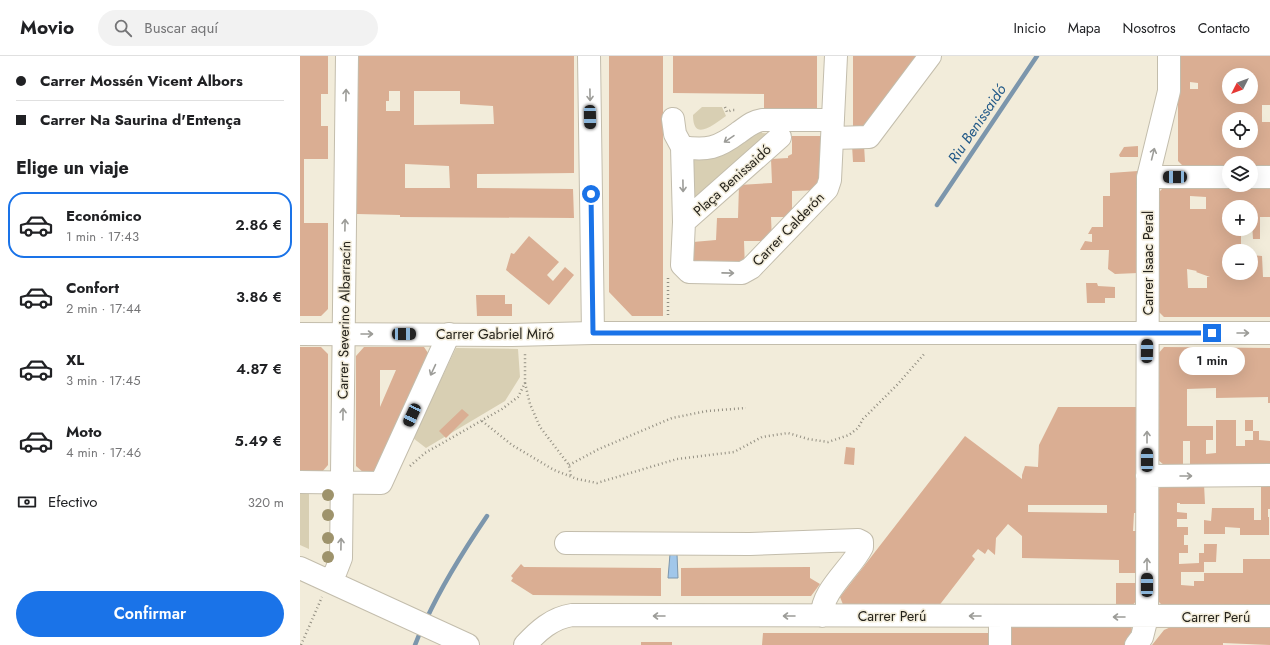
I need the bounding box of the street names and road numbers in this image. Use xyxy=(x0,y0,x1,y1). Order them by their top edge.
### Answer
street label: Plaça Benissaidó xyxy=(689,139,776,220)
street label: Carrer Calderón xyxy=(747,187,829,271)
street label: Carrer Isaac Peral xyxy=(1138,211,1158,315)
street label: Carrer Severino Albarracín xyxy=(333,241,355,399)
street label: Carrer Gabriel Miró xyxy=(436,324,554,344)
street label: Carrer Perú xyxy=(858,606,926,626)
street label: Carrer Perú xyxy=(1182,607,1250,627)

